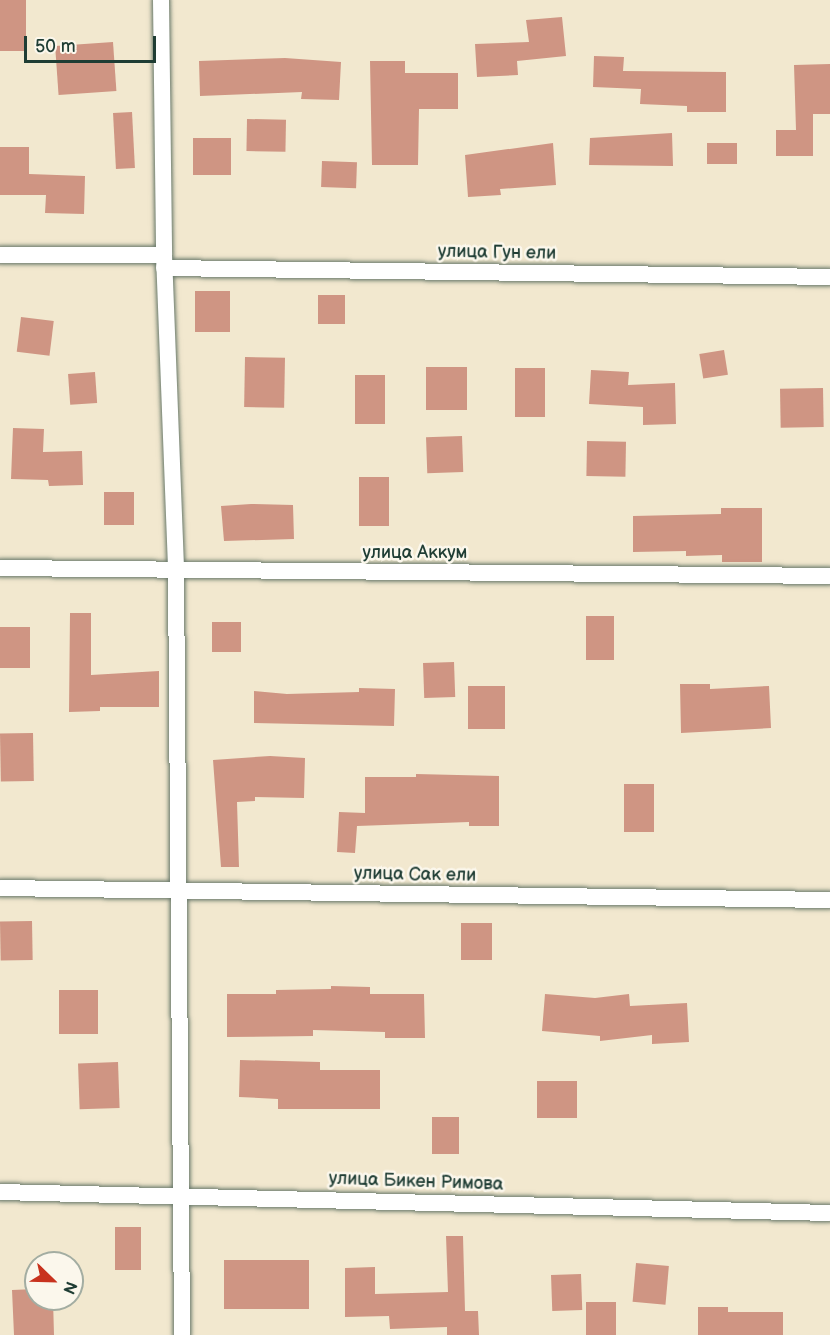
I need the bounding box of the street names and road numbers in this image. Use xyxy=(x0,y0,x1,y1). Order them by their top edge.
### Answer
street label: улица Гун ели xyxy=(438,241,556,265)
street label: улица Аккум xyxy=(363,542,467,564)
street label: улица Сак ели xyxy=(354,863,476,887)
street label: улица Бикен Римова xyxy=(328,1168,504,1196)

